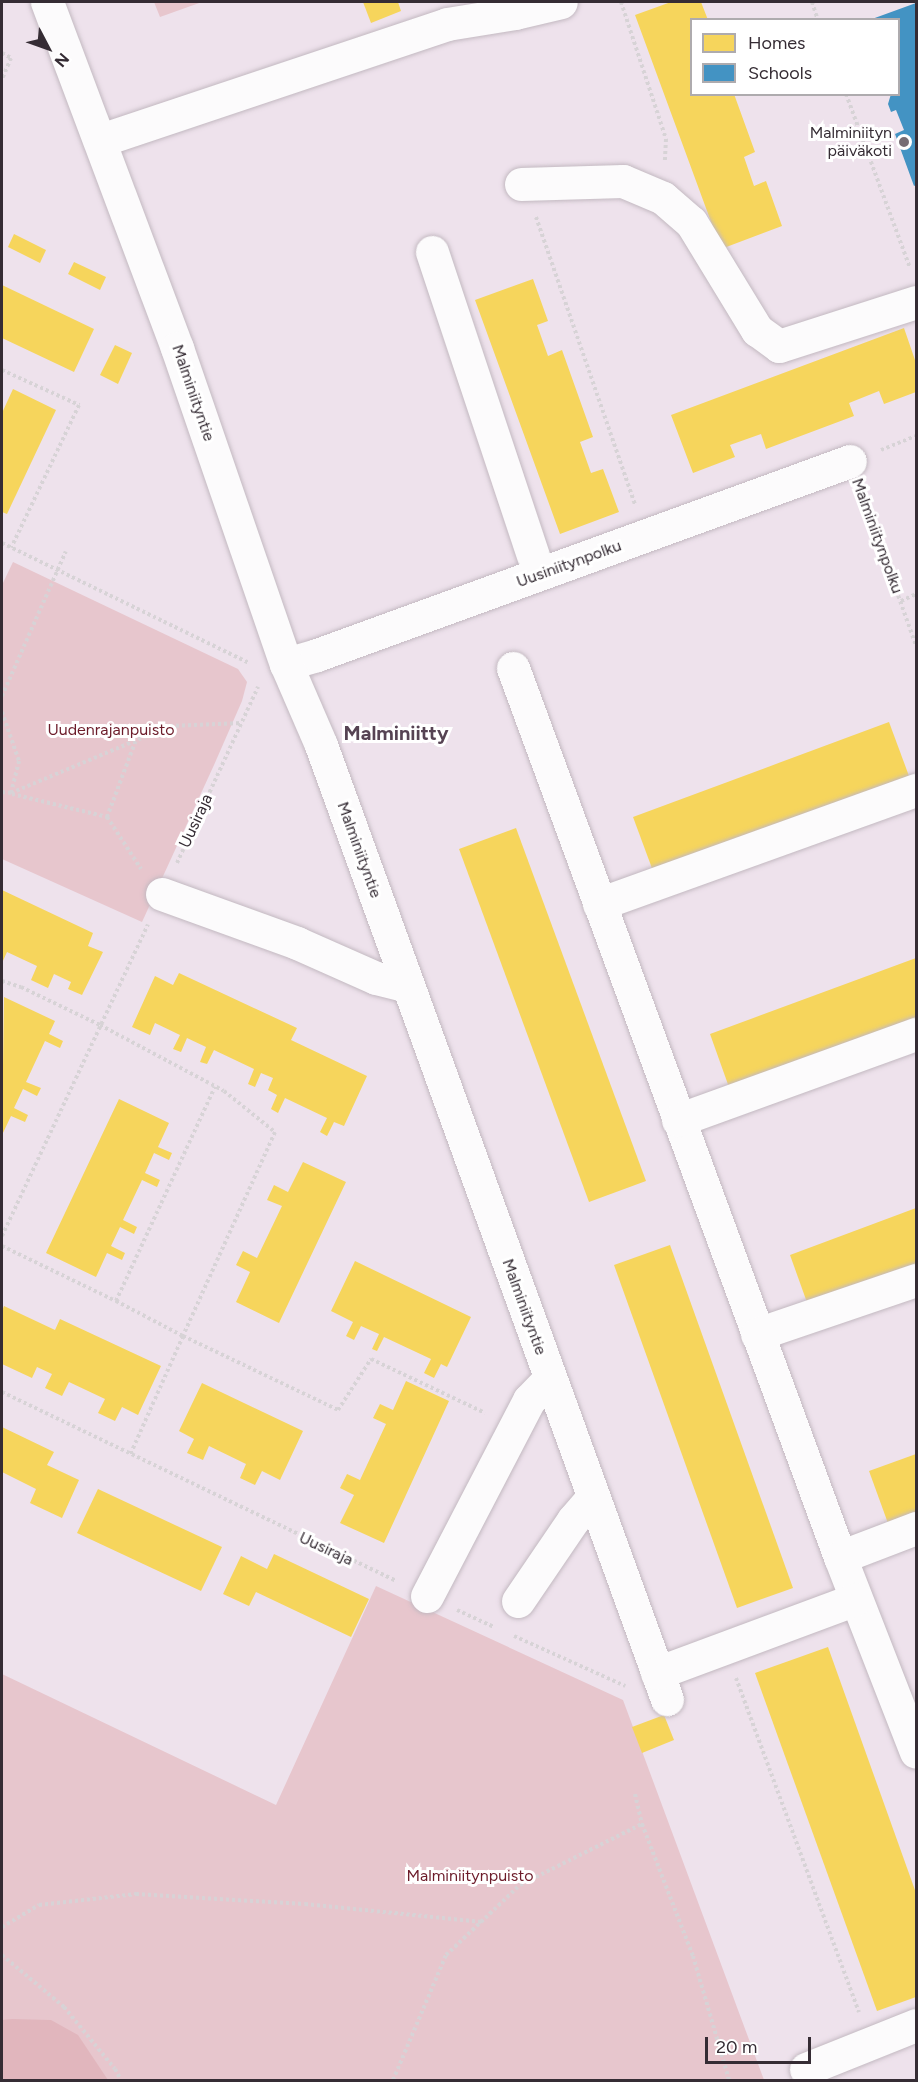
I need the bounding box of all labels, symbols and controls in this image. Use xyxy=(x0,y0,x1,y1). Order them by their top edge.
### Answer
north arrow xyxy=(18,18,78,78)
legend xyxy=(690,18,900,96)
text: Homes xyxy=(748,32,806,54)
text: N xyxy=(51,49,73,71)
text: Schools xyxy=(748,62,812,84)
place label: Malminiityn päiväkoti xyxy=(810,123,892,161)
marker: Malminiityn päiväkoti xyxy=(897,135,911,149)
street label: Malminiityntie xyxy=(168,342,218,444)
street label: Malminiitynpolku xyxy=(847,476,907,596)
street label: Uusiniitynpolku xyxy=(514,536,624,592)
park label: Uudenrajanpuisto xyxy=(47,720,175,740)
district label: Malminiitty xyxy=(344,721,448,745)
street label: Uusiraja xyxy=(175,791,217,851)
street label: Malminiityntie xyxy=(333,799,385,901)
street label: Malminiityntie xyxy=(498,1256,550,1358)
street label: Uusiraja xyxy=(296,1528,356,1570)
park label: Malminiitynpuisto xyxy=(406,1866,534,1886)
scale bar xyxy=(708,2025,814,2063)
text: 20 m xyxy=(716,2036,757,2058)

